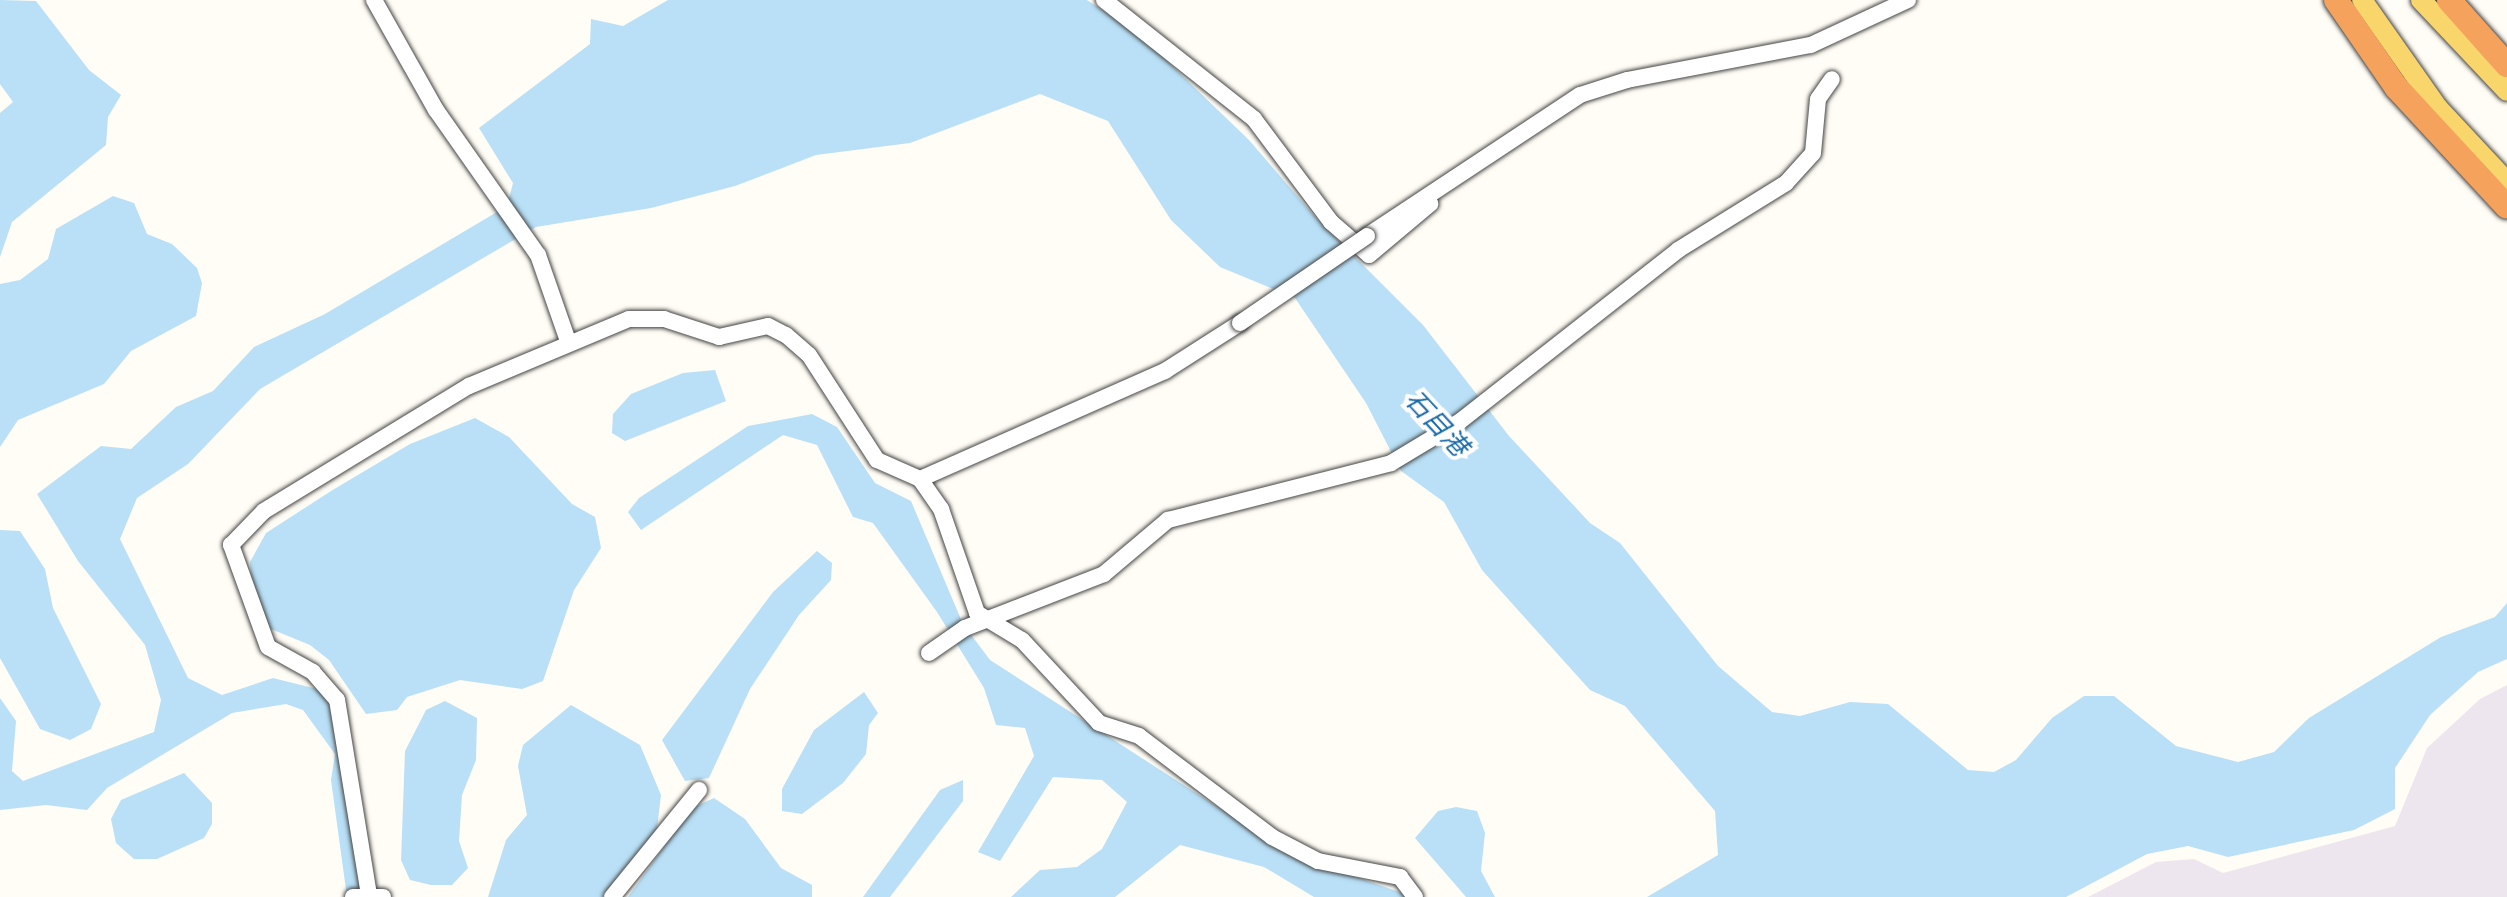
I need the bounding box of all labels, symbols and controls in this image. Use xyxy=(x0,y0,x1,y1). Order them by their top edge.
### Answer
water label: 石目港 xyxy=(1399,384,1475,462)

